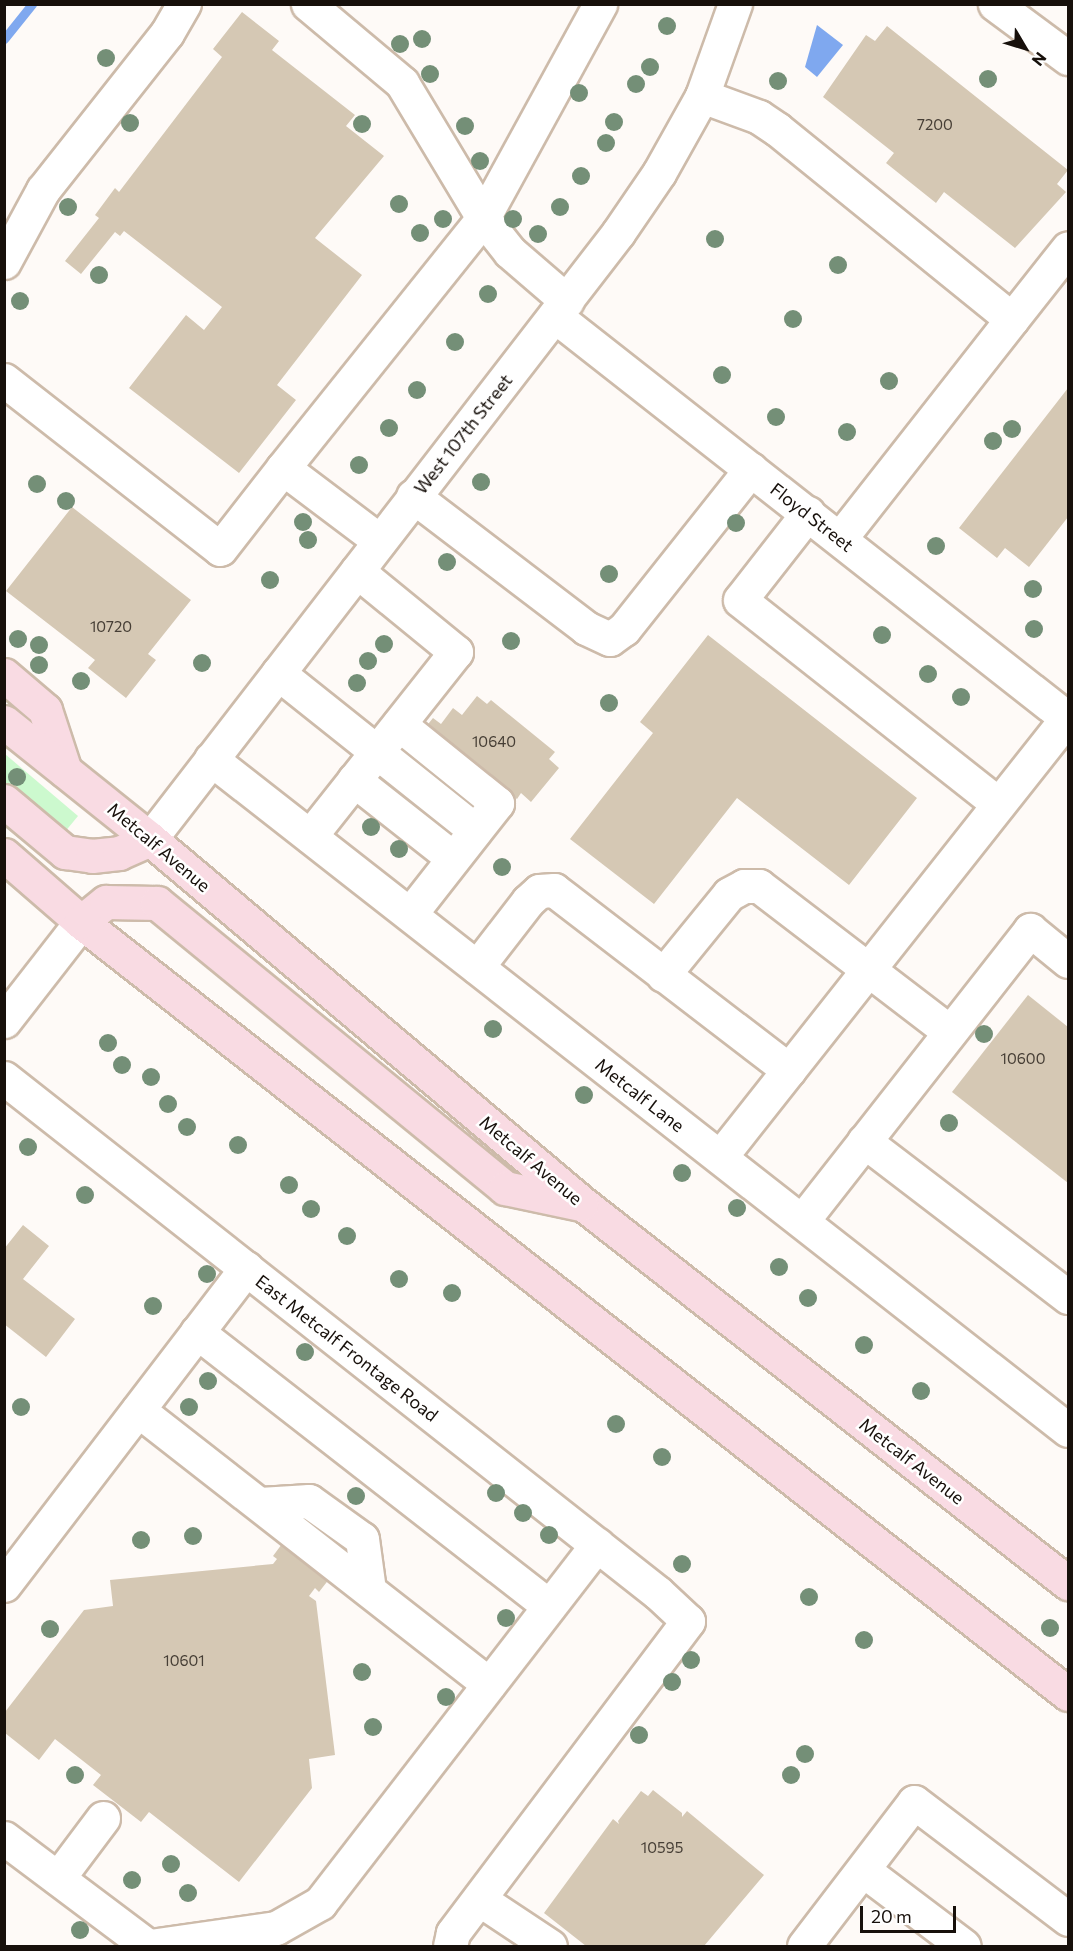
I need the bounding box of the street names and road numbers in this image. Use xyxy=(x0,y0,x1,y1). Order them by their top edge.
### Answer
street label: West 107th Street xyxy=(409,370,517,498)
street label: Floyd Street xyxy=(766,478,858,556)
street label: Metcalf Avenue xyxy=(103,798,215,896)
street label: Metcalf Lane xyxy=(591,1054,689,1136)
street label: Metcalf Avenue xyxy=(475,1111,587,1209)
street label: East Metcalf Frontage Road xyxy=(251,1270,443,1426)
street label: Metcalf Avenue xyxy=(855,1413,969,1509)

